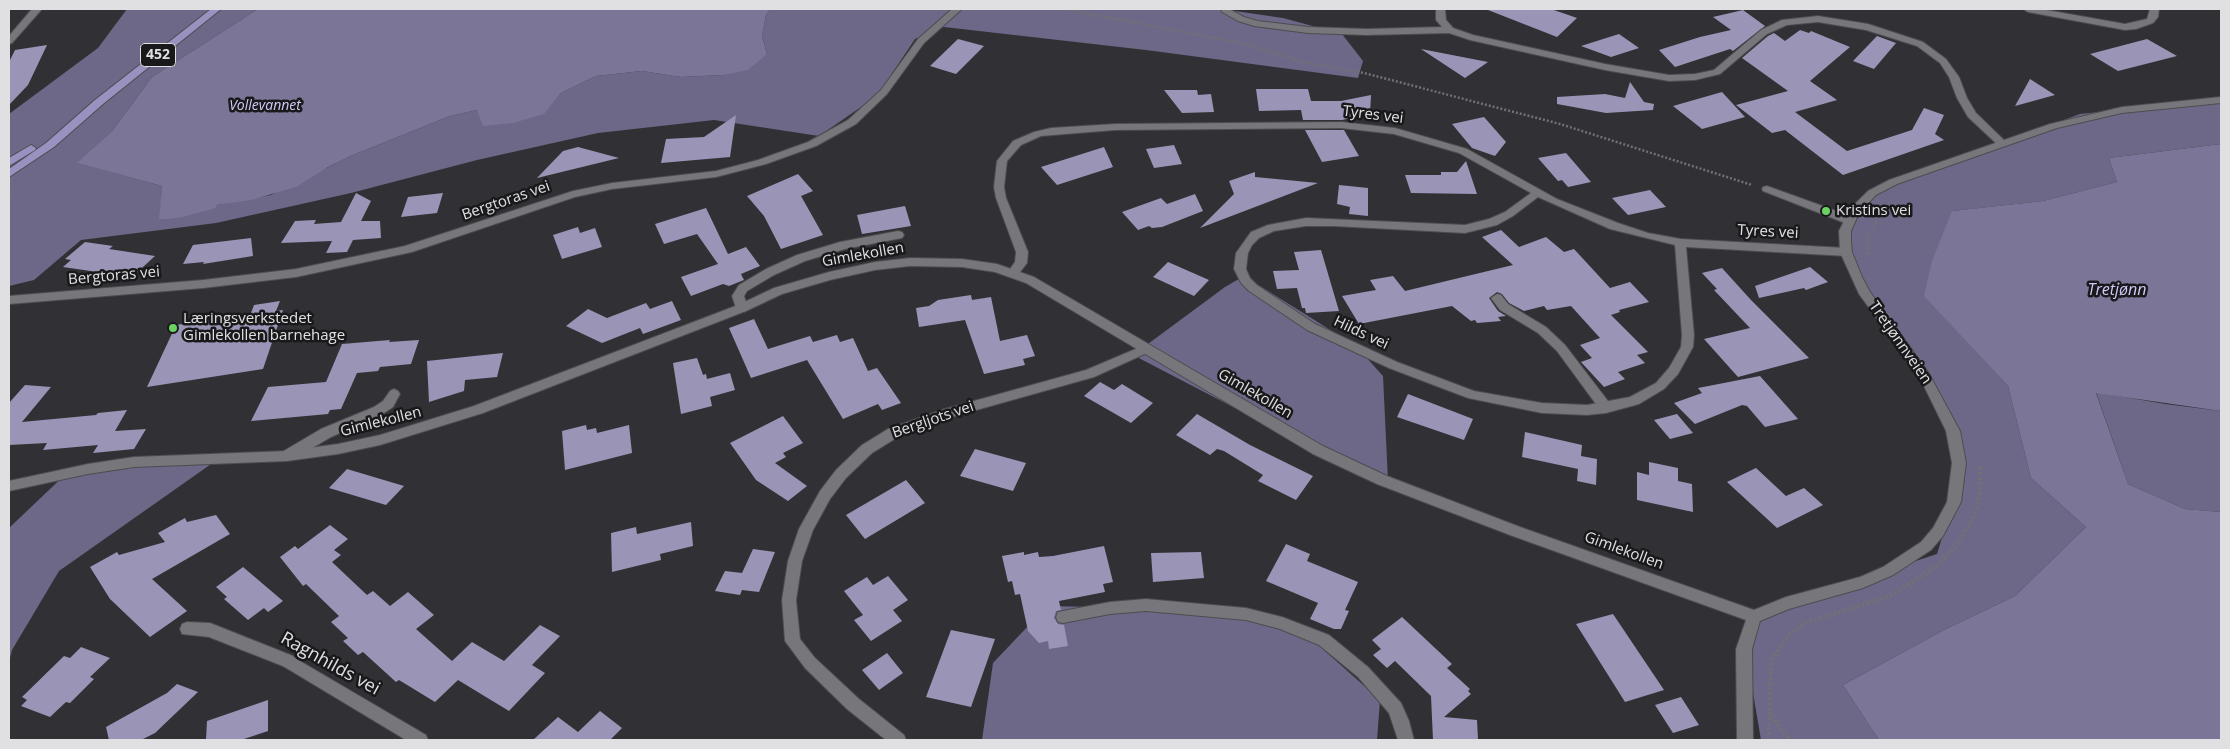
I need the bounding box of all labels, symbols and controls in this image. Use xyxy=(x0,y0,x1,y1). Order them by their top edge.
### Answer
road number: 452 xyxy=(140,44,176,66)
water label: Vollevannet xyxy=(229,98,301,114)
street label: Tyres vei xyxy=(1342,102,1404,128)
street label: Bergtoras vei xyxy=(460,178,552,224)
place label: Kristins vei xyxy=(1836,202,1911,220)
marker: Kristins vei xyxy=(1820,205,1832,217)
street label: Tyres vei xyxy=(1737,221,1799,243)
street label: Gimlekollen xyxy=(821,239,905,271)
street label: Bergtoras vei xyxy=(67,263,161,289)
water label: Tretjønn xyxy=(2087,280,2147,300)
street label: Tretjønnveien xyxy=(1865,298,1935,388)
place label: Læringsverkstedet Gimlekollen barnehage xyxy=(183,310,345,345)
street label: Hilds vei xyxy=(1331,312,1391,354)
marker: Læringsverkstedet Gimlekollen barnehage xyxy=(167,322,179,334)
street label: Gimlekollen xyxy=(1215,365,1295,423)
street label: Bergljots vei xyxy=(890,398,976,442)
street label: Gimlekollen xyxy=(339,403,423,441)
street label: Gimlekollen xyxy=(1582,528,1666,574)
street label: Ragnhilds vei xyxy=(277,628,383,700)

